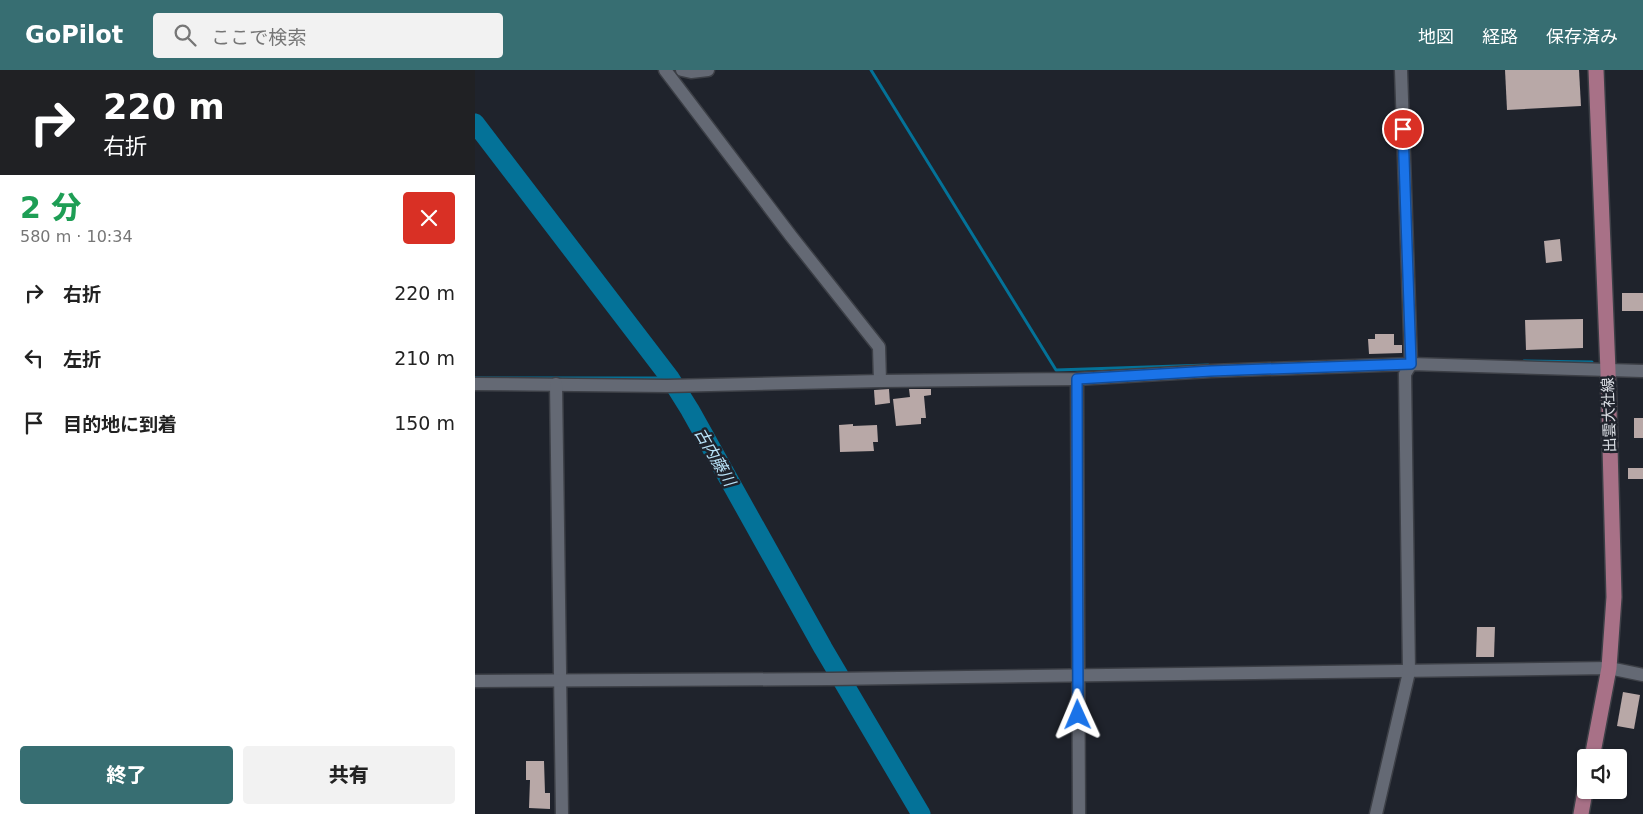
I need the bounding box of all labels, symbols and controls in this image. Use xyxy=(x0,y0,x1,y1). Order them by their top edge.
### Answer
search box xyxy=(153,13,503,58)
text: GoPilot xyxy=(25,21,123,49)
icon: search xyxy=(171,21,199,49)
text: ここで検索 xyxy=(211,26,306,48)
text: 地図 xyxy=(1418,26,1454,47)
text: 経路 xyxy=(1482,26,1518,47)
text: 保存済み xyxy=(1546,26,1618,47)
text: 220 m xyxy=(103,87,225,127)
icon: right xyxy=(20,90,85,155)
pin xyxy=(1382,108,1424,150)
icon: arrive xyxy=(1389,115,1417,143)
text: 右折 xyxy=(103,134,147,159)
text: 2 分 xyxy=(20,190,81,225)
button: close xyxy=(403,192,455,244)
text: 580 m · 10:34 xyxy=(20,227,133,246)
icon: right xyxy=(20,279,48,307)
text: 220 m xyxy=(394,282,455,304)
text: 右折 xyxy=(63,283,101,305)
icon: left xyxy=(20,344,48,372)
text: 210 m xyxy=(394,347,455,369)
text: 左折 xyxy=(63,348,101,370)
street label: 出雲大社線 xyxy=(1599,377,1619,453)
icon: arrive xyxy=(20,409,48,437)
text: 150 m xyxy=(394,412,455,434)
text: 目的地に到着 xyxy=(63,413,177,435)
water label: 古内藤川 xyxy=(691,425,740,491)
position arrow xyxy=(1051,688,1103,740)
button: 終了 xyxy=(20,746,233,804)
button: 共有 xyxy=(243,746,455,804)
map controls xyxy=(1577,749,1627,799)
button: sound xyxy=(1577,749,1627,799)

